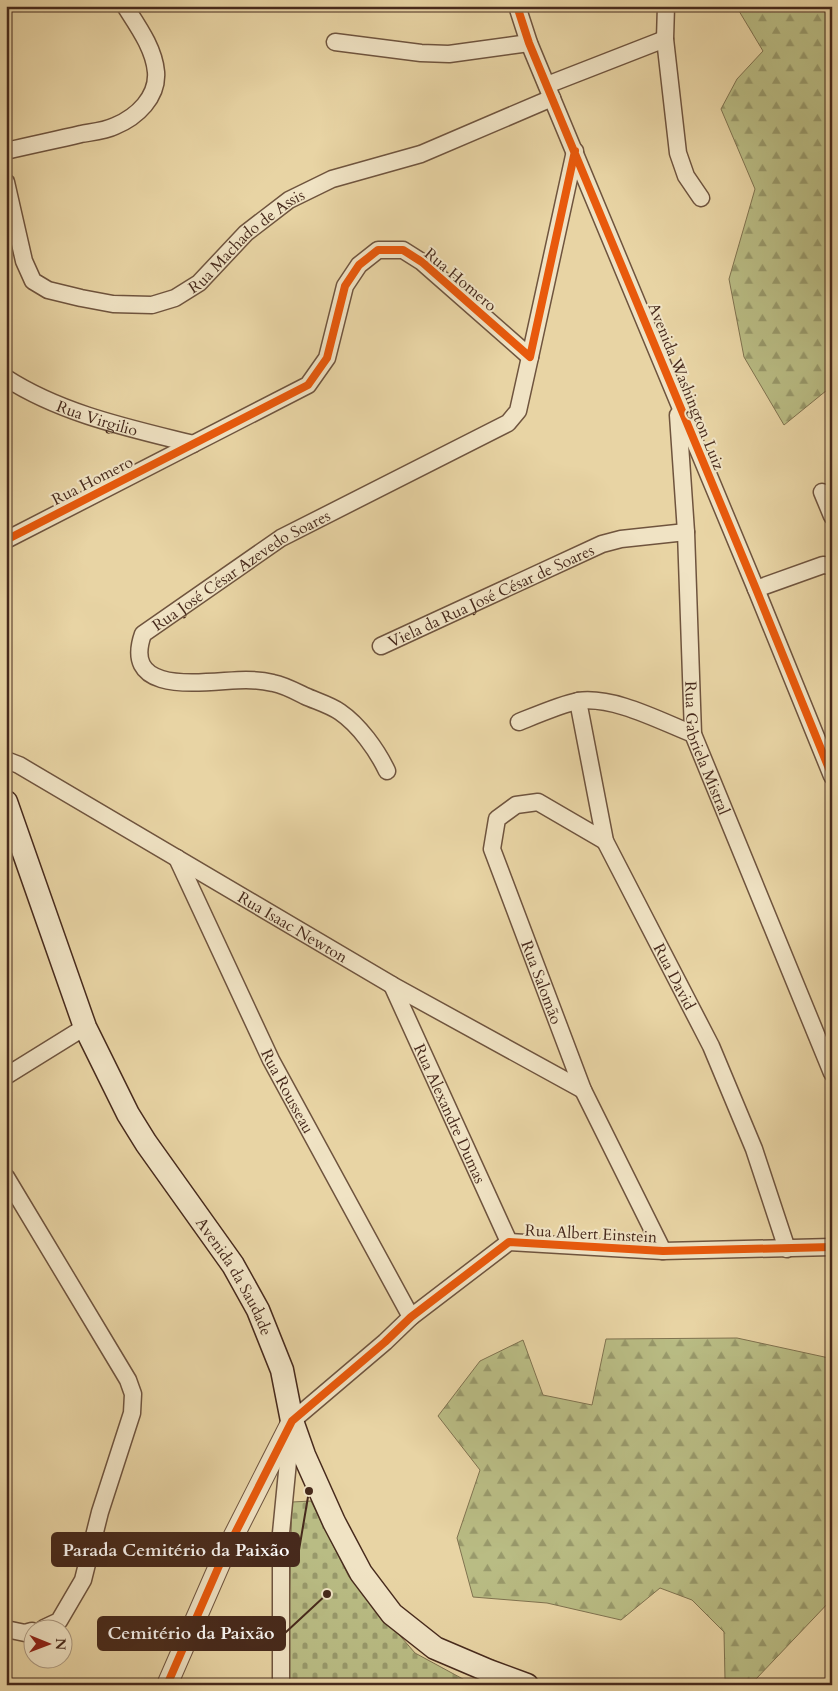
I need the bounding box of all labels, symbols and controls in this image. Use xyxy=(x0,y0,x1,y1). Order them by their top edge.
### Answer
street label: Rua Machado de Assis xyxy=(184,184,308,299)
street label: Rua Homero xyxy=(419,243,502,317)
street label: Avenida Washington Luiz xyxy=(642,299,730,473)
street label: Rua Virgilio xyxy=(53,395,140,442)
street label: Rua Homero xyxy=(48,451,137,511)
street label: Rua José César Azevedo Soares xyxy=(148,505,334,636)
street label: Viela da Rua José César de Soares xyxy=(385,539,598,653)
street label: Rua Gabriela Mistral xyxy=(679,681,735,818)
street label: Rua Isaac Newton xyxy=(234,886,351,968)
street label: Rua Salomão xyxy=(515,937,567,1028)
street label: Rua David xyxy=(648,940,701,1014)
street label: Rua Alexandre Dumas xyxy=(408,1040,491,1187)
street label: Rua Rousseau xyxy=(255,1045,319,1138)
street label: Avenida da Saudade xyxy=(190,1213,277,1339)
street label: Rua Albert Einstein xyxy=(524,1220,658,1248)
callout: Parada Cemitério da Paixão xyxy=(52,1533,299,1566)
text: Parada Cemitério da Paixão xyxy=(63,1538,289,1563)
callout: Cemitério da Paixão xyxy=(98,1617,285,1650)
north arrow xyxy=(22,1618,72,1668)
text: Cemitério da Paixão xyxy=(107,1621,275,1646)
text: N xyxy=(51,1638,70,1650)

